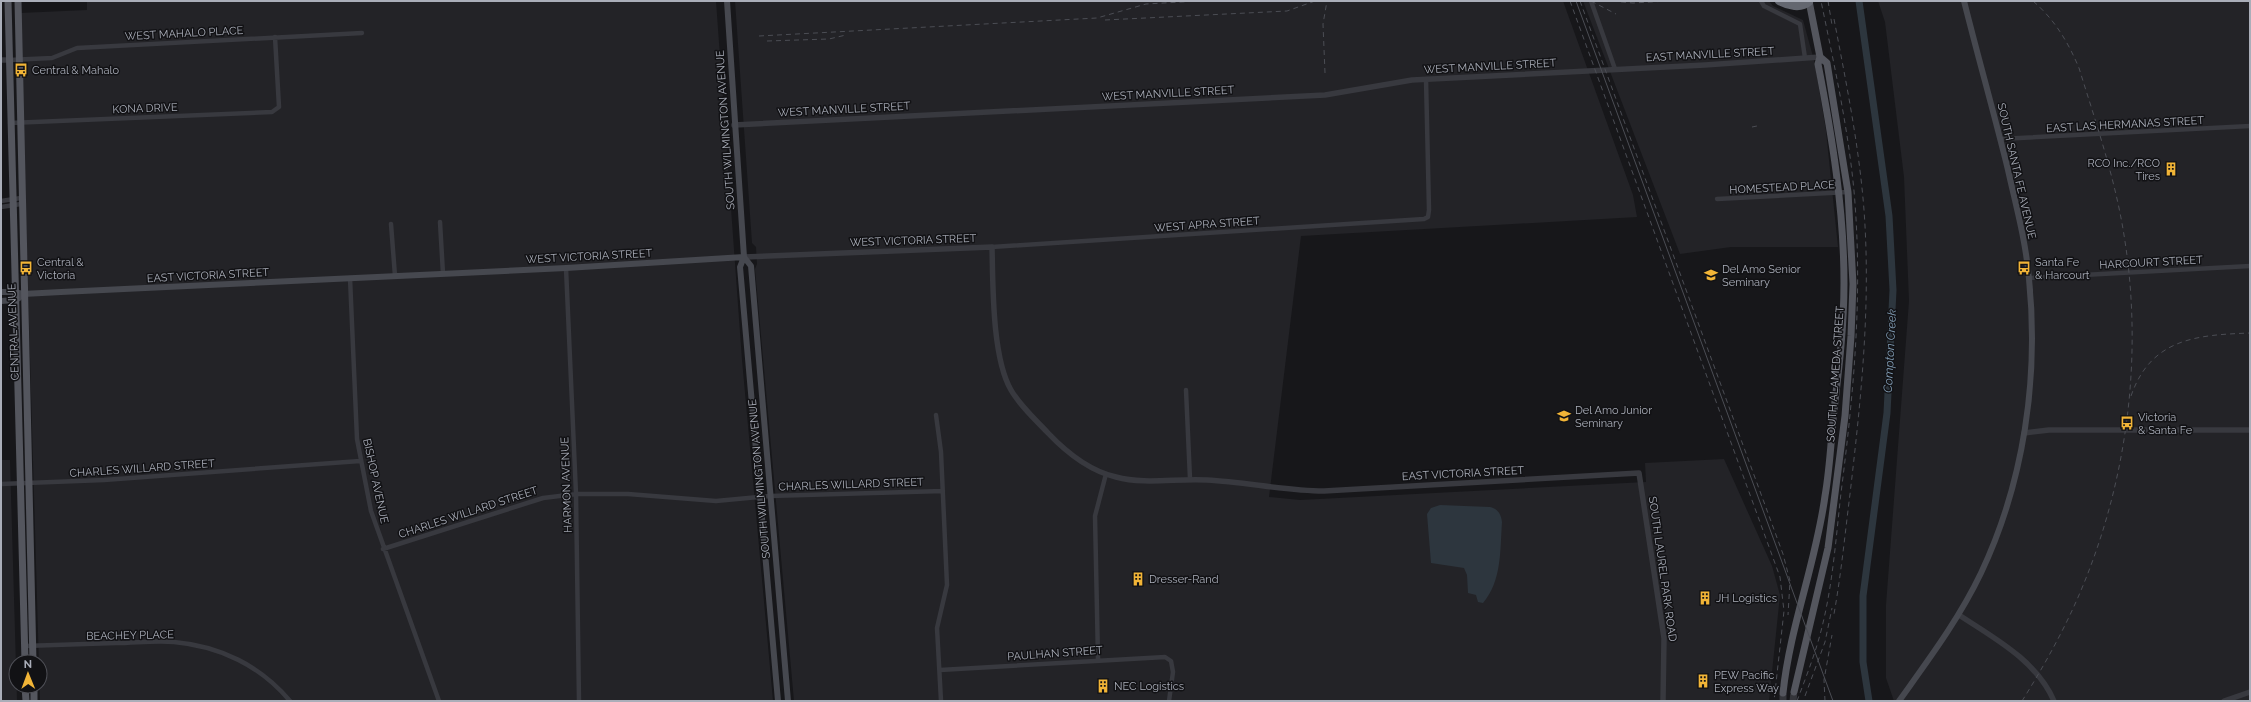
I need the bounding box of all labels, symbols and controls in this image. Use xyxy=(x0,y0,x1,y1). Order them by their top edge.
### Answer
street label: WEST MAHALO PLACE xyxy=(125,24,244,43)
street label: EAST MANVILLE STREET xyxy=(1645,45,1775,64)
street label: SOUTH WILMINGTON AVENUE xyxy=(713,49,738,210)
street label: WEST MANVILLE STREET xyxy=(1423,57,1557,76)
bus stop icon: Central & Mahalo xyxy=(13,62,29,78)
place label: Central & Mahalo xyxy=(32,64,119,77)
street label: WEST MANVILLE STREET xyxy=(1101,84,1235,103)
street label: WEST MANVILLE STREET xyxy=(777,100,911,119)
street label: KONA DRIVE xyxy=(112,101,178,116)
street label: SOUTH SANTA FE AVENUE xyxy=(1995,102,2039,241)
street label: EAST LAS HERMANAS STREET xyxy=(2046,114,2205,135)
place label: RCO Inc./RCO Tires xyxy=(2087,157,2160,183)
building icon: RCO Inc./RCO Tires xyxy=(2163,161,2179,177)
street label: HOMESTEAD PLACE xyxy=(1729,178,1835,197)
street label: WEST APRA STREET xyxy=(1154,214,1260,235)
street label: WEST VICTORIA STREET xyxy=(850,232,977,249)
street label: WEST VICTORIA STREET xyxy=(526,247,653,266)
street label: HARCOURT STREET xyxy=(2099,253,2203,272)
place label: Central & Victoria xyxy=(37,256,84,282)
place label: Santa Fe & Harcourt xyxy=(2035,256,2090,282)
bus stop icon: Central & Victoria xyxy=(18,260,34,276)
bus stop icon: Santa Fe & Harcourt xyxy=(2016,260,2032,276)
place label: Del Amo Senior Seminary xyxy=(1722,263,1801,289)
street label: EAST VICTORIA STREET xyxy=(147,266,270,285)
school or university icon: Del Amo Senior Seminary xyxy=(1703,267,1719,283)
street label: CENTRAL AVENUE xyxy=(5,283,22,381)
street label: SOUTH ALAMEDA STREET xyxy=(1824,305,1847,442)
water label: Compton Creek xyxy=(1881,308,1899,393)
street label: SOUTH WILMINGTON AVENUE xyxy=(746,398,773,559)
place label: Del Amo Junior Seminary xyxy=(1575,404,1652,430)
school or university icon: Del Amo Junior Seminary xyxy=(1556,408,1572,424)
place label: Victoria & Santa Fe xyxy=(2138,411,2193,437)
bus stop icon: Victoria & Santa Fe xyxy=(2119,415,2135,431)
street label: HARMON AVENUE xyxy=(558,436,575,533)
street label: BISHOP AVENUE xyxy=(360,437,391,525)
street label: CHARLES WILLARD STREET xyxy=(69,457,215,480)
street label: EAST VICTORIA STREET xyxy=(1402,464,1525,483)
street label: CHARLES WILLARD STREET xyxy=(778,475,924,494)
street label: CHARLES WILLARD STREET xyxy=(397,484,540,541)
street label: SOUTH LAUREL PARK ROAD xyxy=(1646,496,1679,643)
building icon: Dresser-Rand xyxy=(1130,571,1146,587)
place label: Dresser-Rand xyxy=(1149,573,1219,586)
building icon: JH Logistics xyxy=(1697,590,1713,606)
place label: JH Logistics xyxy=(1716,592,1777,605)
street label: BEACHEY PLACE xyxy=(86,628,174,643)
street label: PAULHAN STREET xyxy=(1007,644,1103,663)
north arrow xyxy=(8,654,48,694)
text: N xyxy=(24,658,32,671)
place label: PEW Pacific Express Way xyxy=(1714,669,1779,695)
building icon: PEW Pacific Express Way xyxy=(1695,673,1711,689)
building icon: NEC Logistics xyxy=(1095,678,1111,694)
place label: NEC Logistics xyxy=(1114,680,1184,693)

